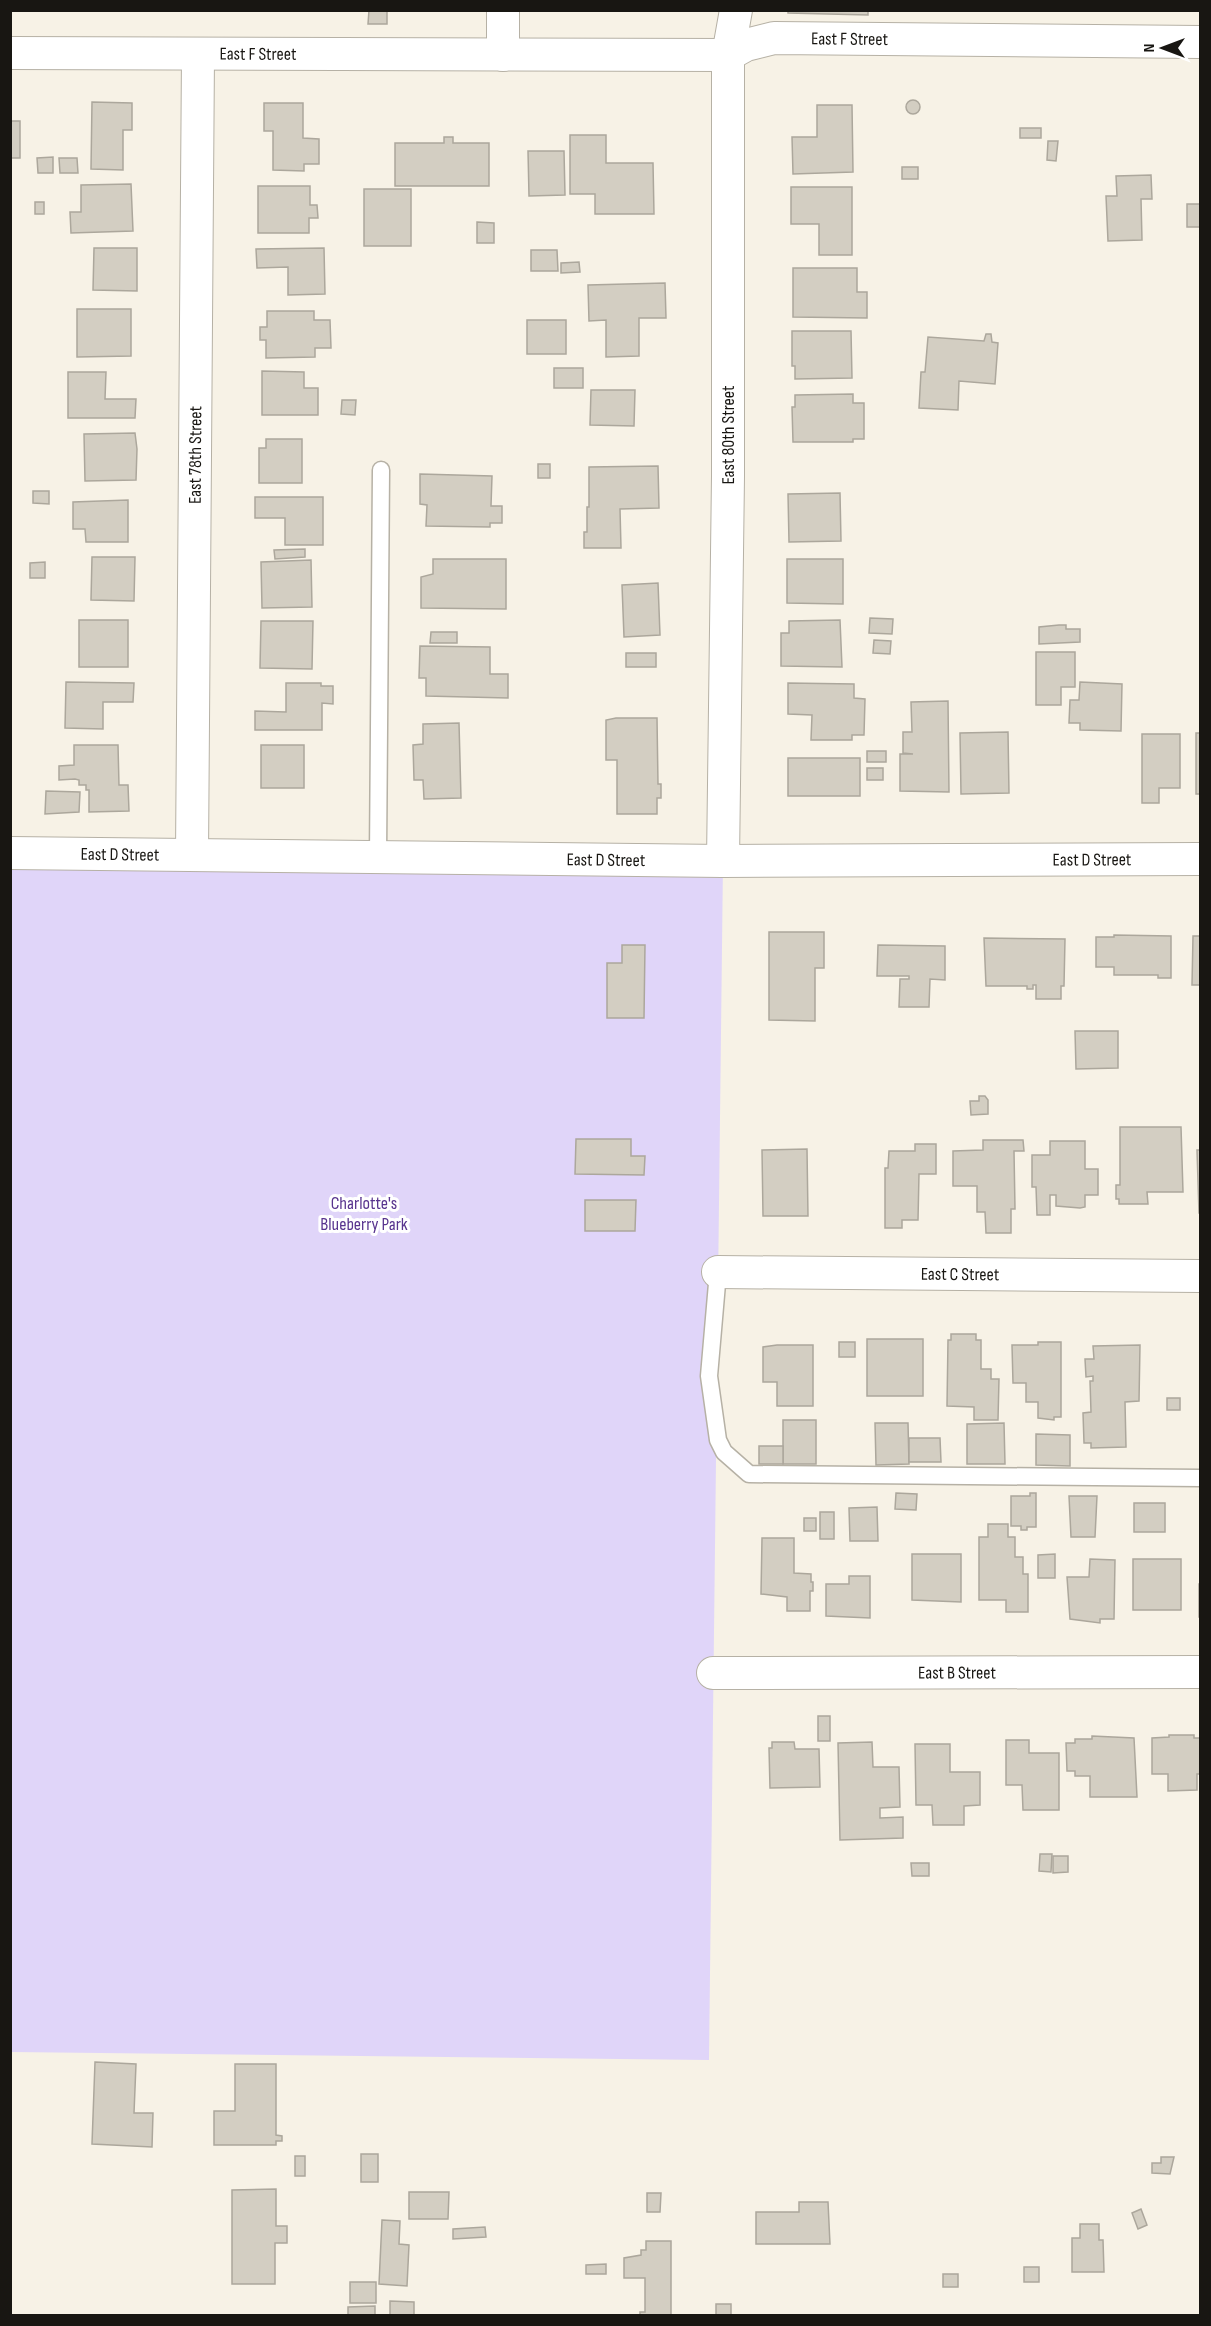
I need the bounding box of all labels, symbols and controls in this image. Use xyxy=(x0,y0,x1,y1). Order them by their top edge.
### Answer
north arrow xyxy=(1133,18,1193,78)
street label: East F Street xyxy=(811,28,889,50)
street label: East F Street xyxy=(219,44,297,65)
text: N xyxy=(1140,44,1159,52)
street label: East 80th Street xyxy=(718,385,739,485)
street label: East 78th Street xyxy=(185,405,206,504)
street label: East D Street xyxy=(81,844,160,866)
street label: East D Street xyxy=(566,849,646,871)
street label: East D Street xyxy=(1053,849,1132,871)
park label: Charlotte's Blueberry Park xyxy=(320,1193,408,1235)
street label: East C Street xyxy=(921,1264,1000,1285)
street label: East B Street xyxy=(918,1662,996,1684)

